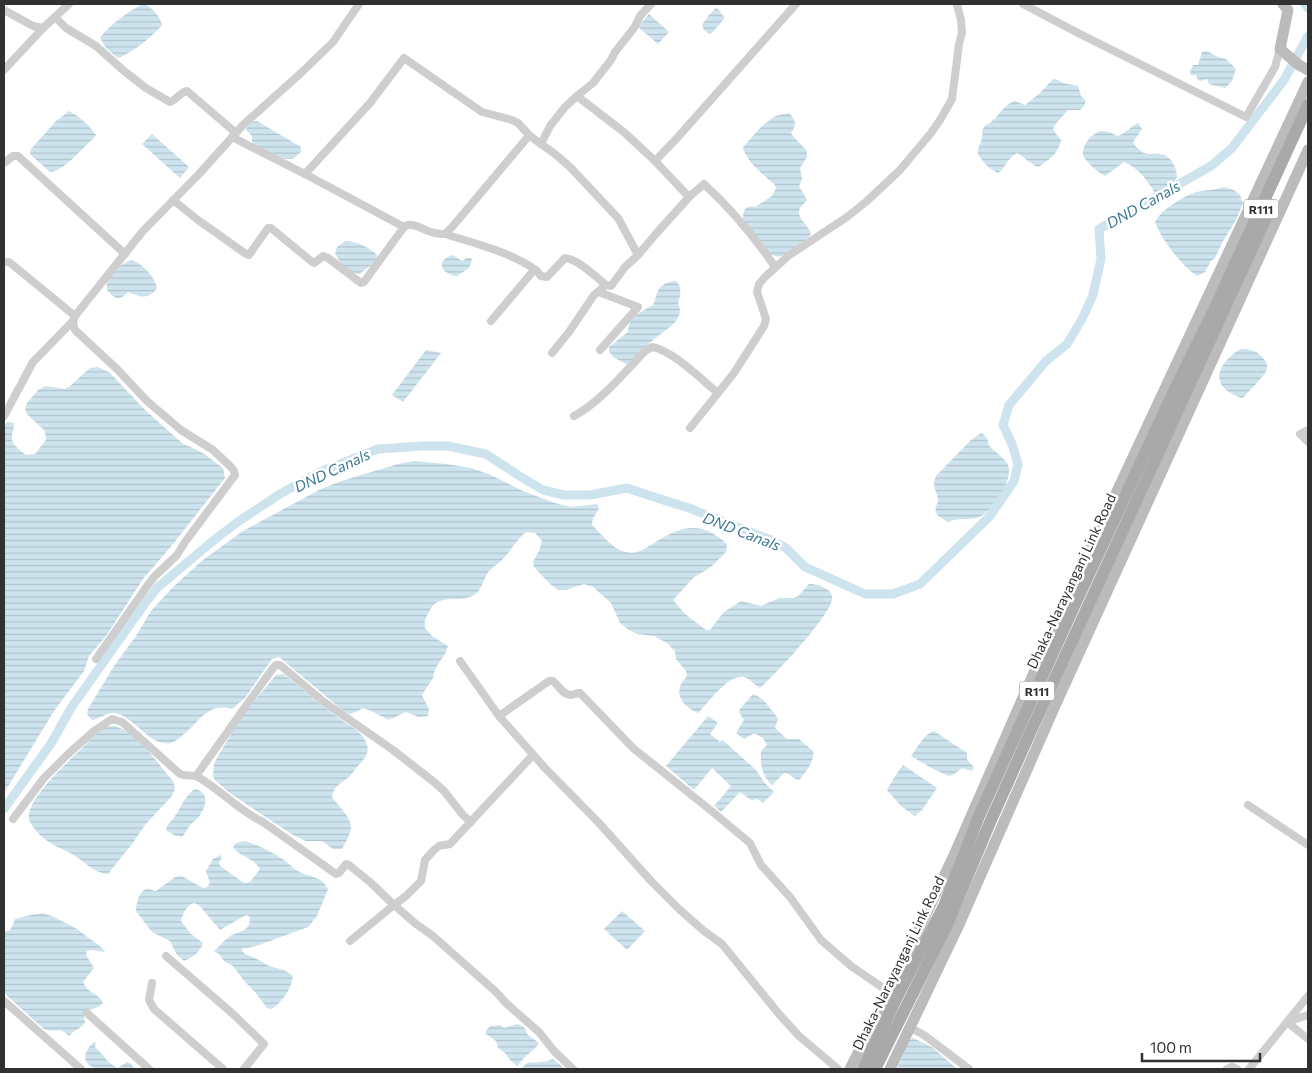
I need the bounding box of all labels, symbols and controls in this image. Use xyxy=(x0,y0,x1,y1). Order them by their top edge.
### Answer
water label: DND Canals xyxy=(1103,176,1183,232)
road number: R111 xyxy=(1244,200,1278,218)
water label: DND Canals xyxy=(291,445,373,495)
street label: Dhaka-Narayanganj Link Road xyxy=(1023,491,1119,671)
water label: DND Canals xyxy=(701,508,783,554)
road number: R111 xyxy=(1020,681,1054,700)
street label: Dhaka-Narayanganj Link Road xyxy=(848,873,948,1053)
scale bar xyxy=(1142,1030,1260,1062)
text: 100 m xyxy=(1150,1038,1192,1056)

